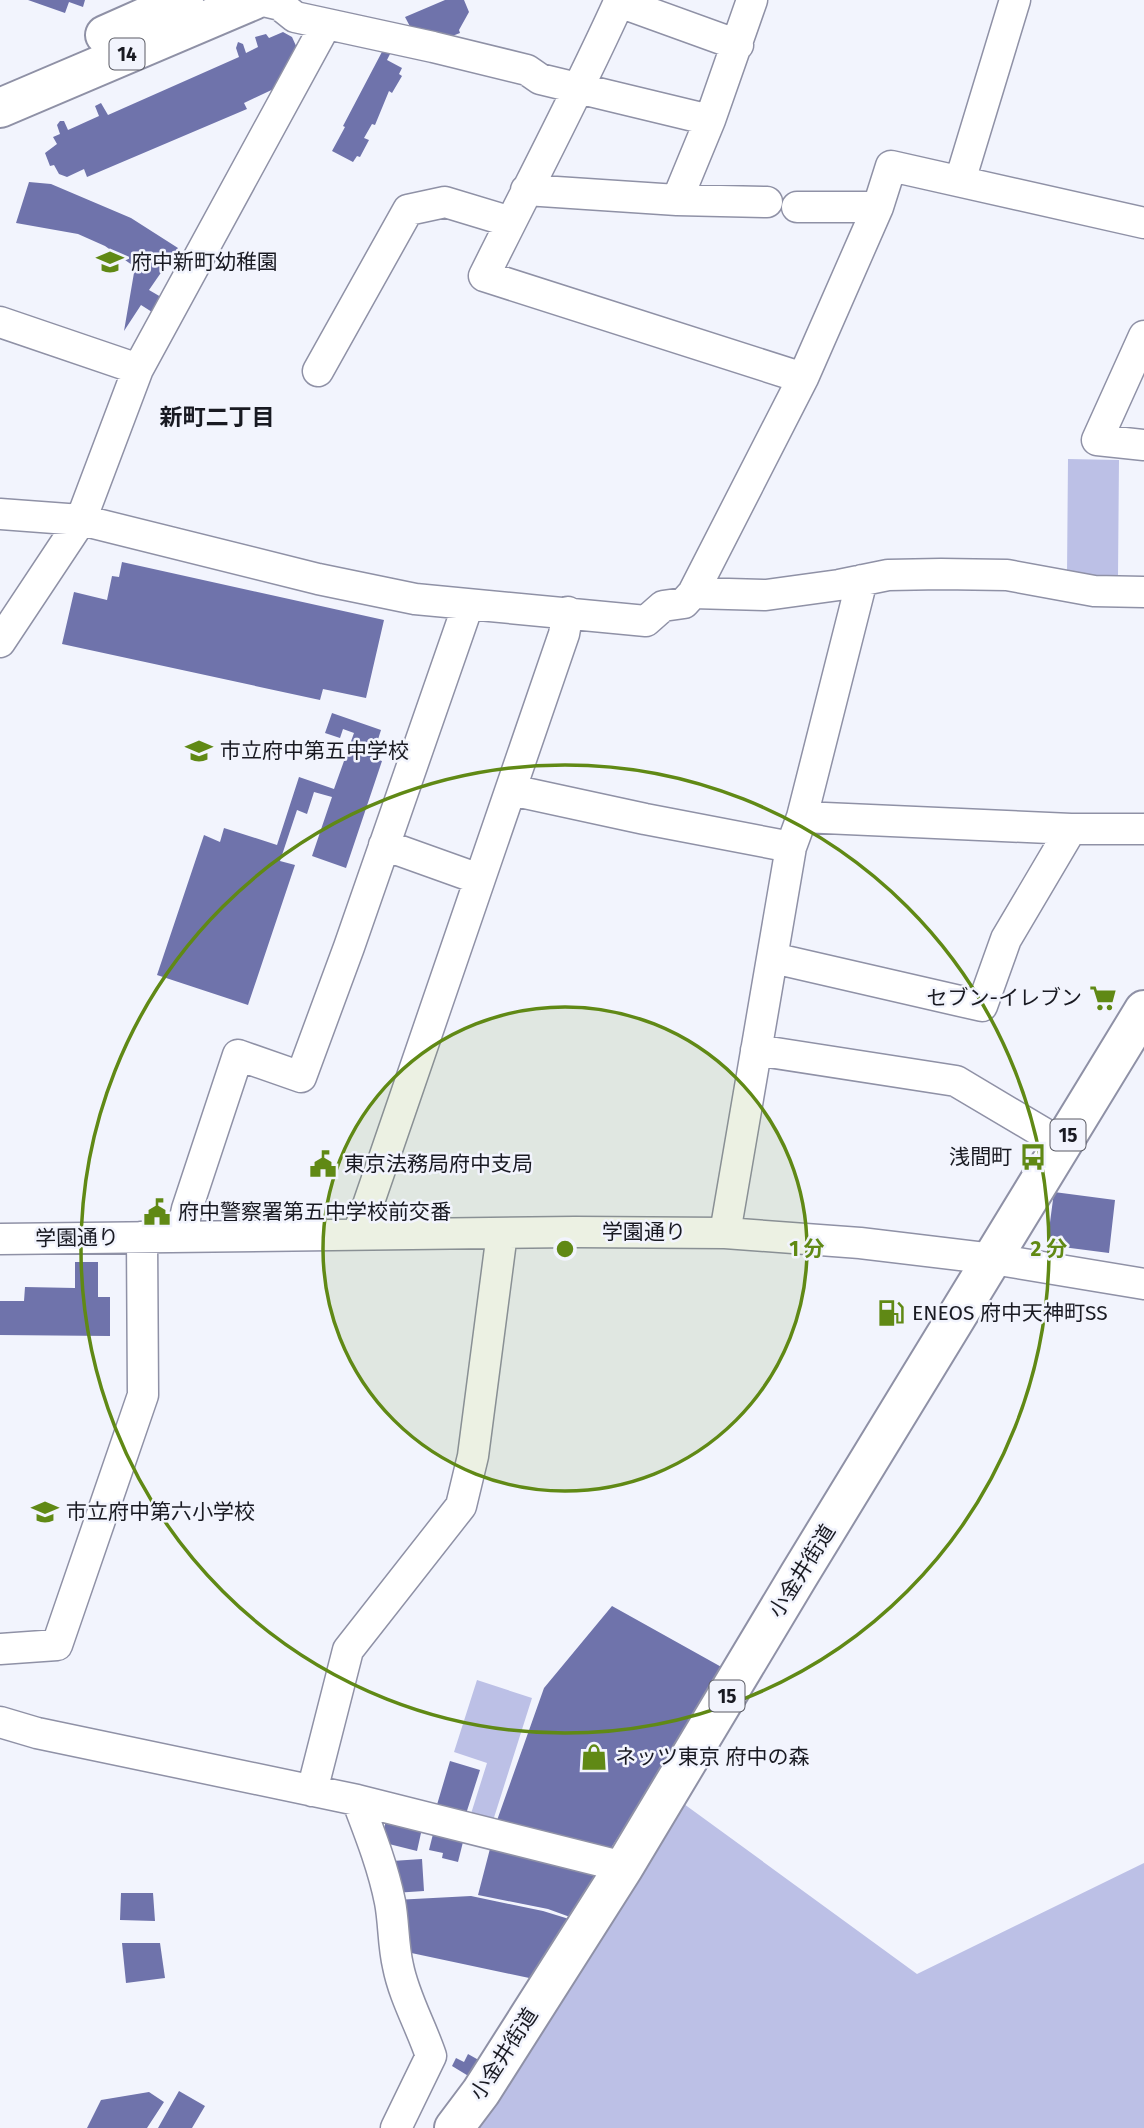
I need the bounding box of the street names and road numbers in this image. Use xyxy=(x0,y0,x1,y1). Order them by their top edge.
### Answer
road number: 14 xyxy=(110,38,144,70)
road number: 15 xyxy=(1050,1120,1086,1150)
street label: 学園通り xyxy=(602,1219,686,1245)
street label: 学園通り xyxy=(35,1224,119,1252)
street label: 小金井街道 xyxy=(763,1520,841,1622)
road number: 15 xyxy=(710,1680,744,1712)
street label: 小金井街道 xyxy=(465,2003,543,2105)

